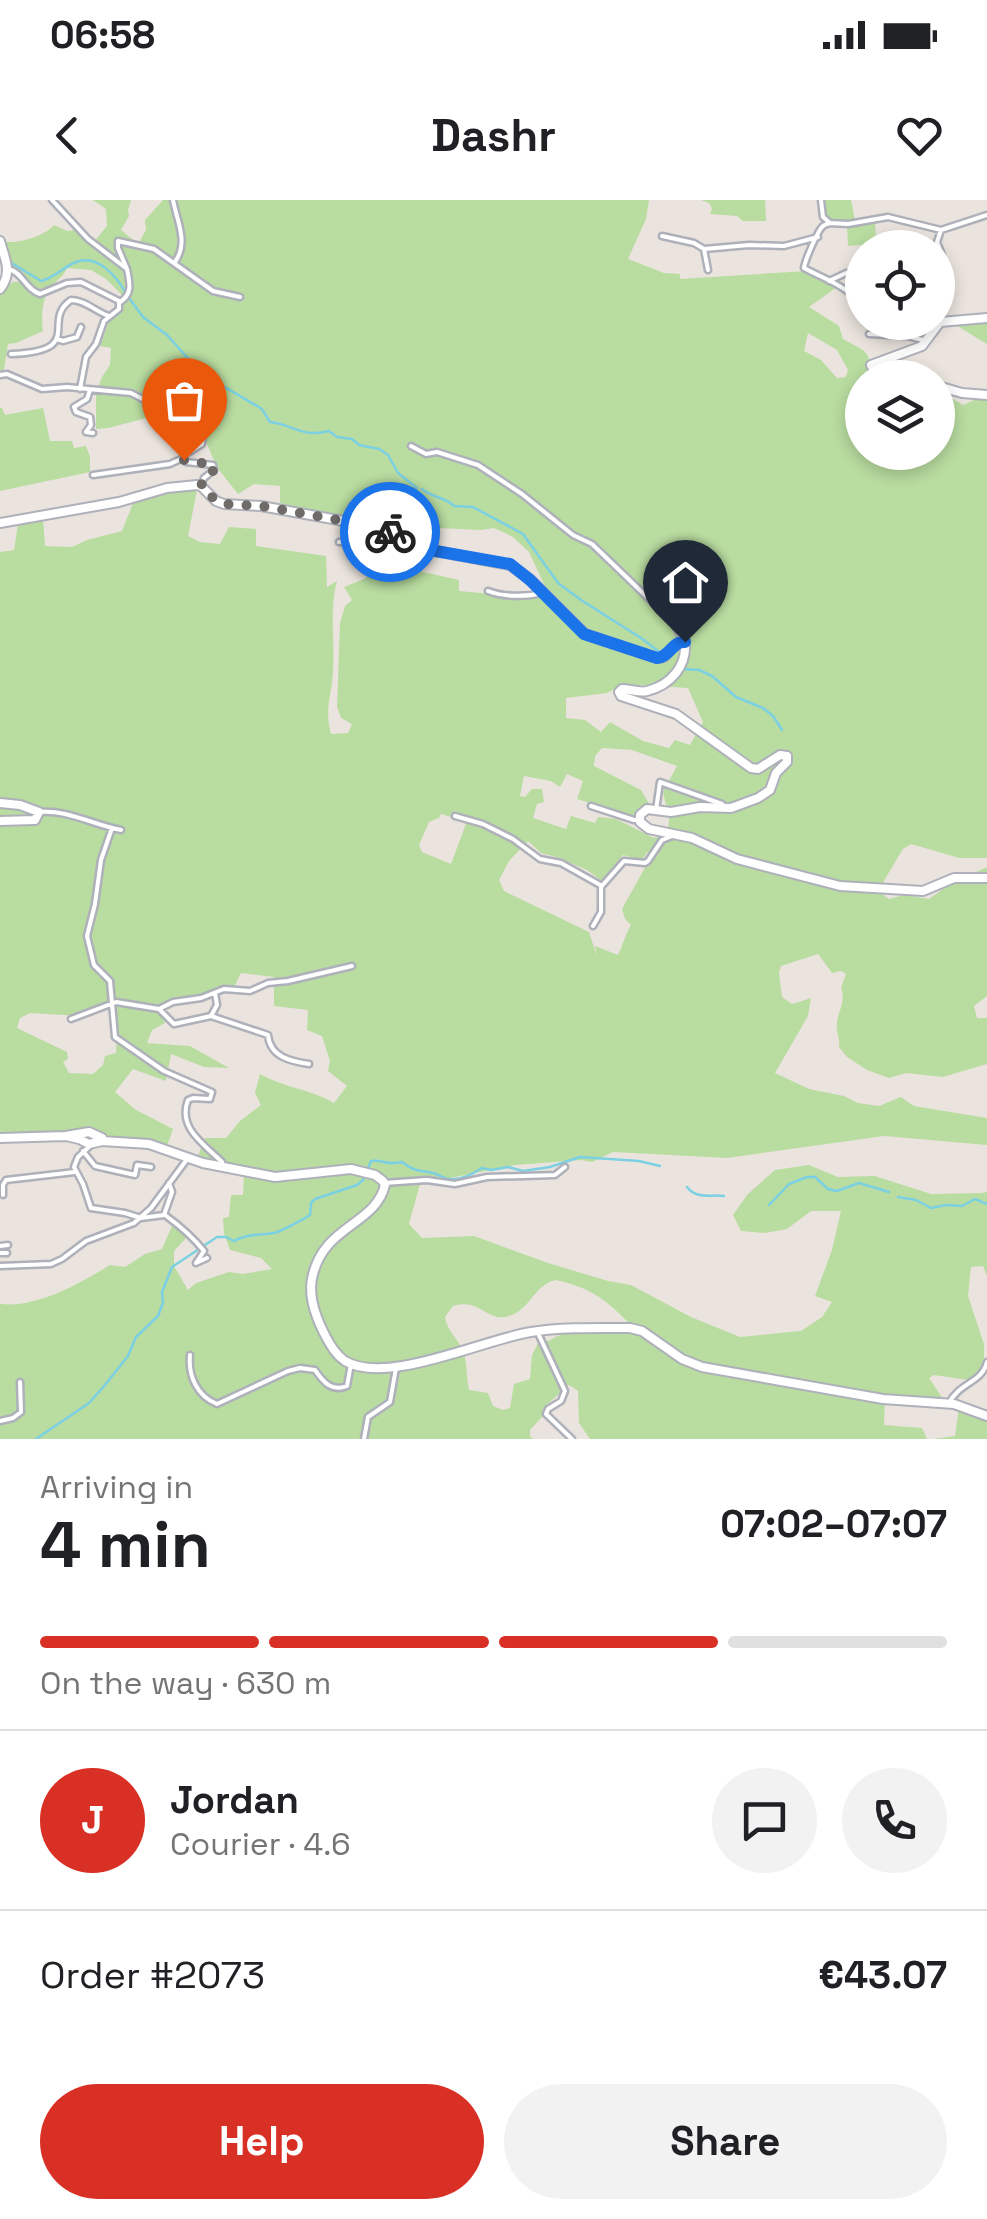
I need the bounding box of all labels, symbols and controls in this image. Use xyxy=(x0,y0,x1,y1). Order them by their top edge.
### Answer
text: 06:58 xyxy=(50,11,155,59)
text: Dashr xyxy=(431,107,556,164)
icon: back xyxy=(40,108,95,163)
icon: heart xyxy=(892,108,947,163)
map controls xyxy=(845,230,955,470)
button: locate xyxy=(845,230,955,340)
pin xyxy=(142,358,227,461)
button: layers xyxy=(845,360,955,470)
icon: bag xyxy=(157,373,212,428)
courier xyxy=(340,482,440,582)
icon: bike xyxy=(363,505,418,560)
pin xyxy=(643,540,728,643)
icon: home xyxy=(658,555,713,610)
text: Arriving in xyxy=(40,1467,193,1507)
text: 07:02–07:07 xyxy=(720,1500,947,1548)
text: 4 min xyxy=(40,1503,211,1586)
text: On the way · 630 m xyxy=(40,1663,331,1703)
button: chat xyxy=(712,1768,817,1873)
button: phone xyxy=(842,1768,947,1873)
text: Jordan xyxy=(170,1776,299,1824)
text: J xyxy=(81,1796,104,1844)
text: Courier · 4.6 xyxy=(170,1824,351,1864)
text: Order #2073 xyxy=(40,1951,265,1999)
text: €43.07 xyxy=(818,1951,947,1999)
button: Help xyxy=(40,2084,484,2199)
button: Share xyxy=(504,2084,947,2199)

